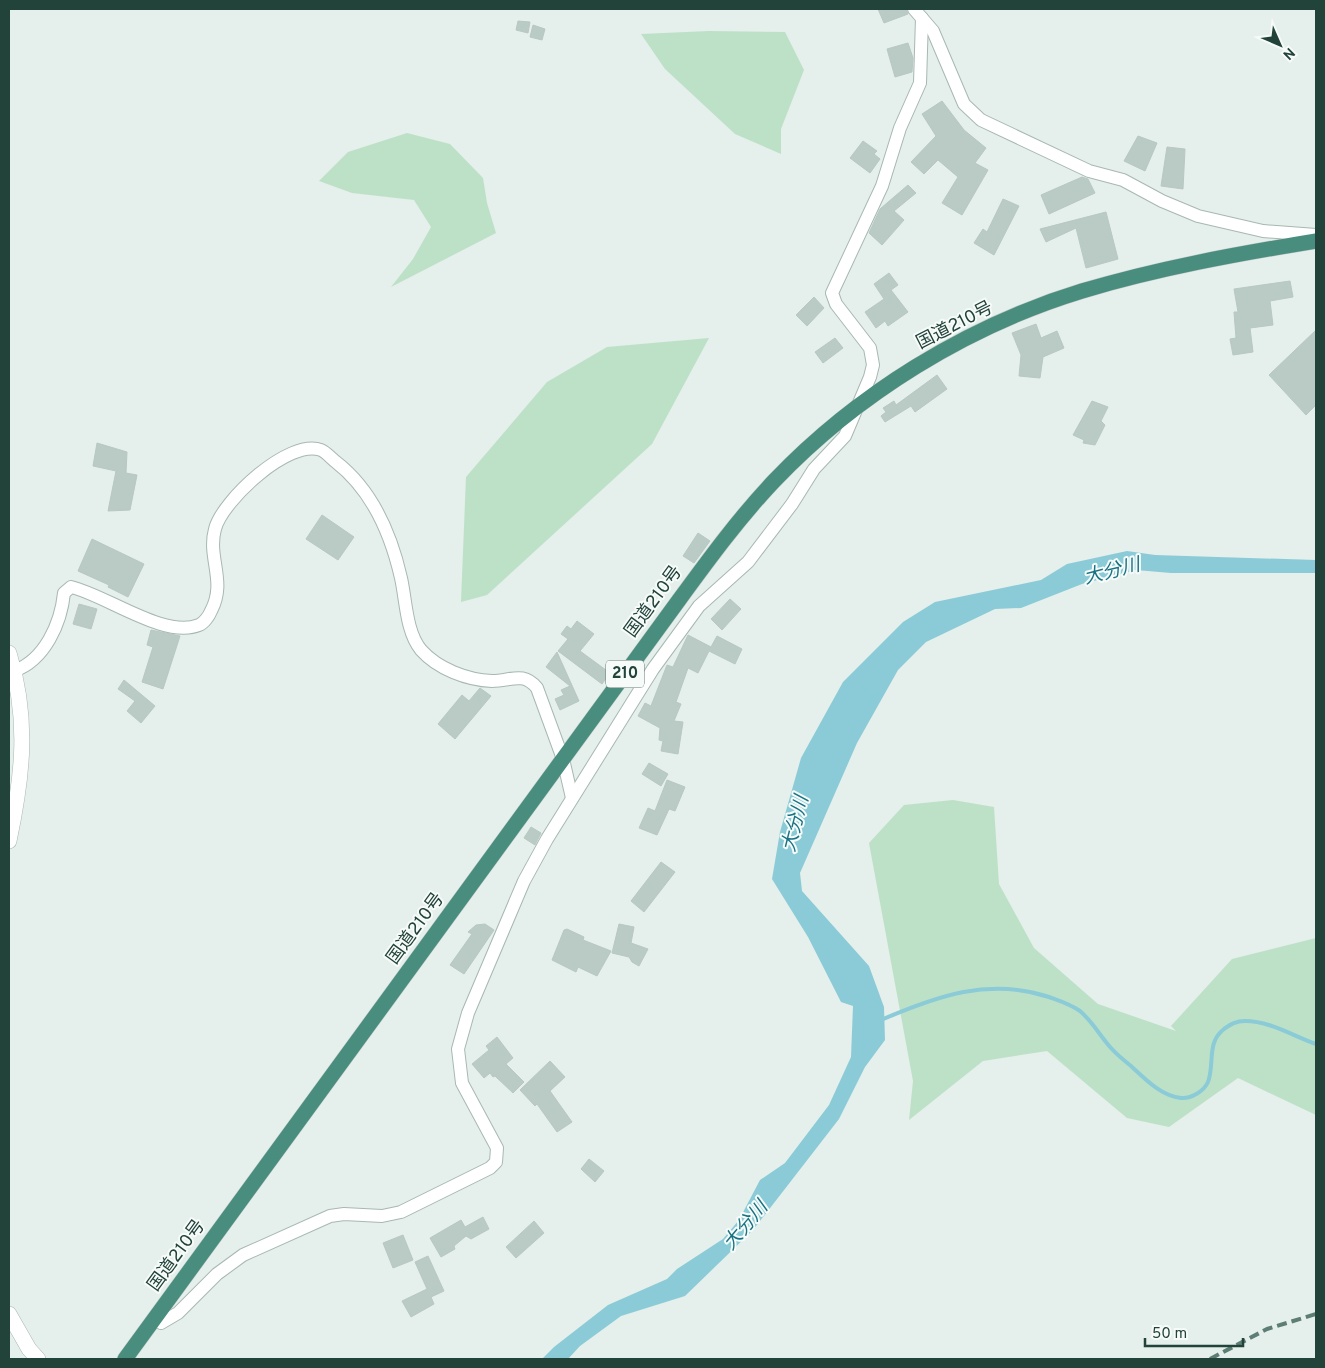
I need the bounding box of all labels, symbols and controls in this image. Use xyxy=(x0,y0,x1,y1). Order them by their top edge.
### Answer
north arrow xyxy=(1255,20,1305,70)
text: N xyxy=(1279,44,1298,63)
street label: 国道210号 xyxy=(913,297,997,355)
water label: 大分川 xyxy=(1081,553,1144,591)
street label: 国道210号 xyxy=(620,562,688,642)
road number: 210 xyxy=(606,661,644,688)
water label: 大分川 xyxy=(777,792,815,855)
street label: 国道210号 xyxy=(382,889,450,969)
water label: 大分川 xyxy=(718,1195,775,1256)
street label: 国道210号 xyxy=(143,1216,211,1296)
scale bar xyxy=(1145,1316,1242,1348)
text: 50 m xyxy=(1152,1325,1187,1344)

